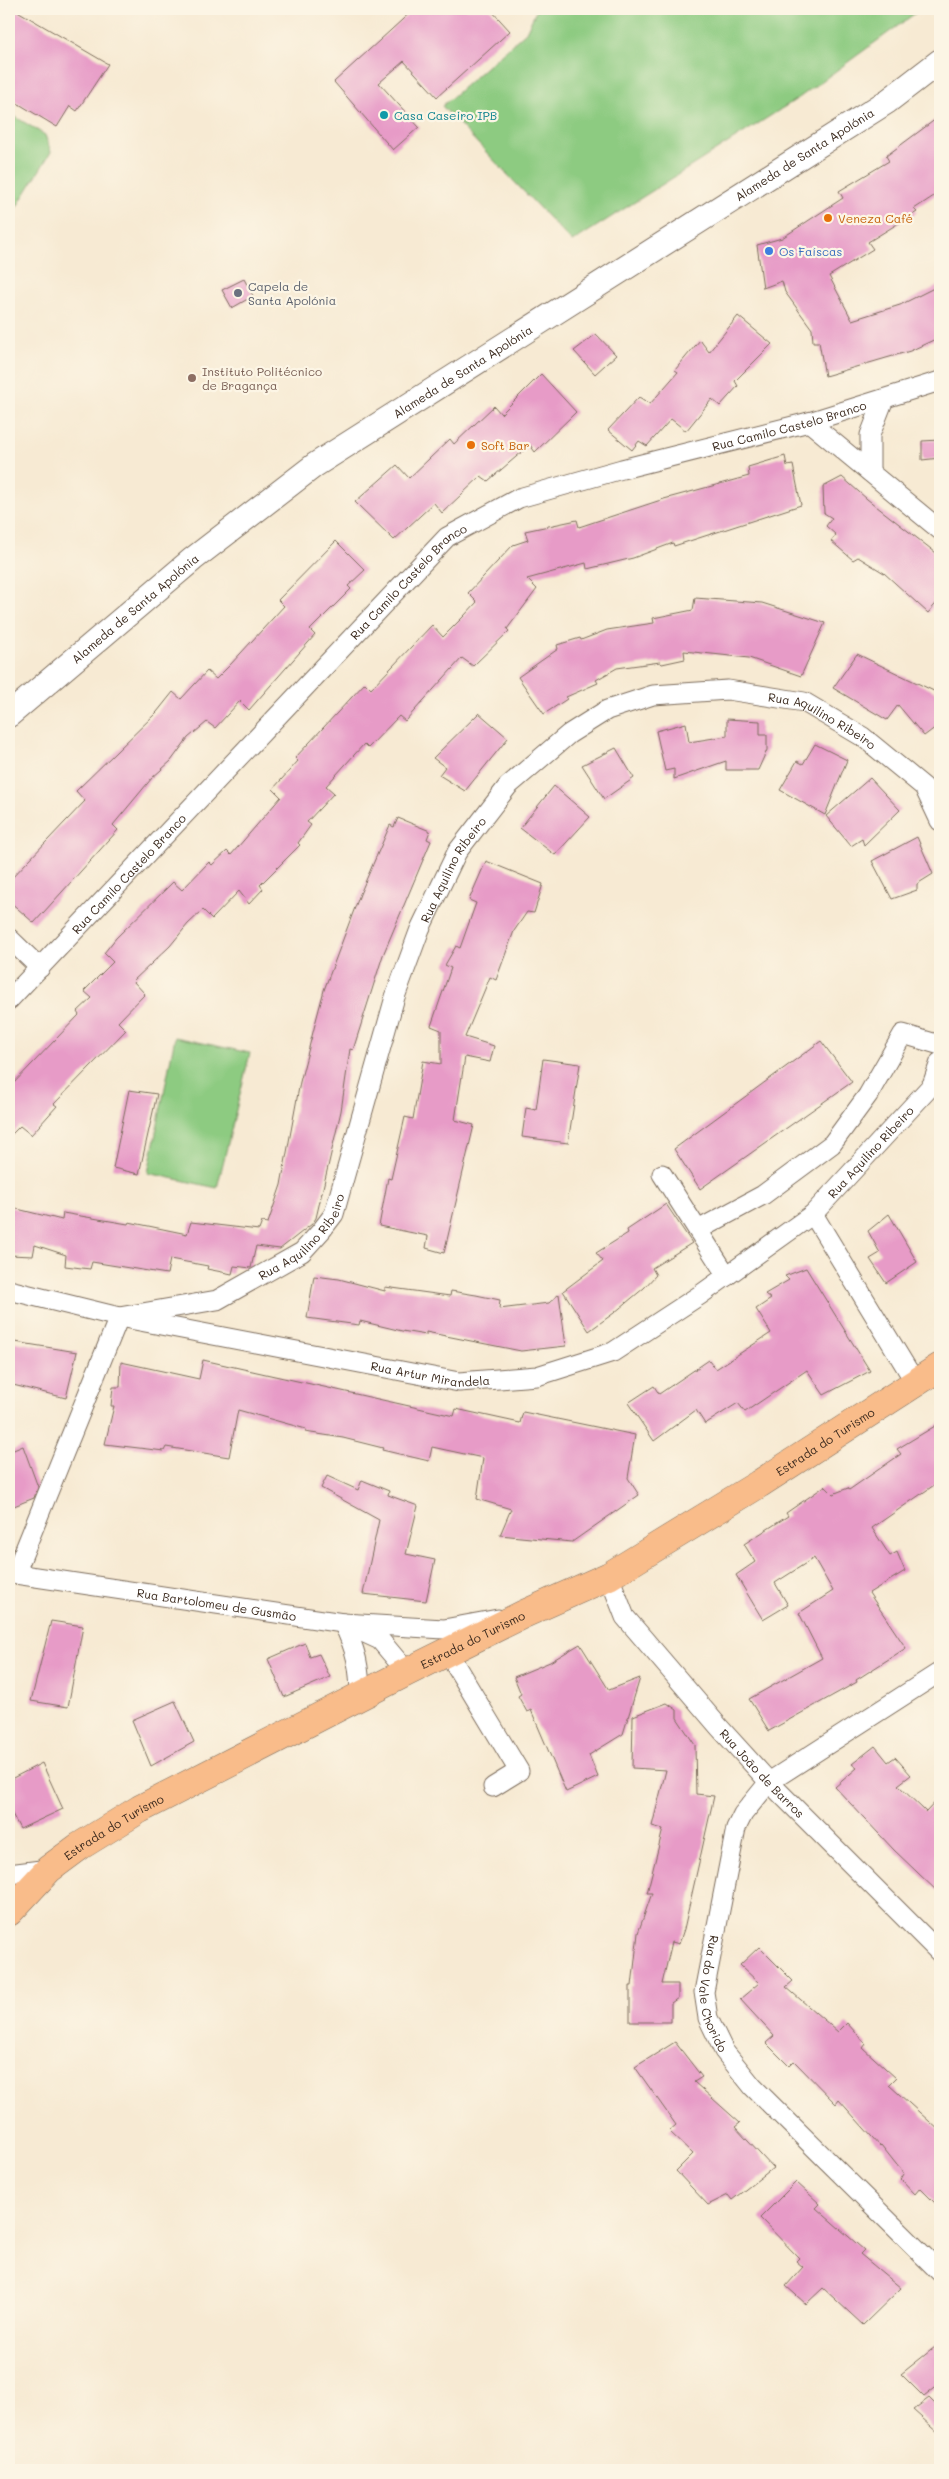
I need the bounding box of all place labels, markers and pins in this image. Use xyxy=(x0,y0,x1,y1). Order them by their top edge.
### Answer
place label: Casa Caseiro IPB xyxy=(394,107,497,123)
marker: Casa Caseiro IPB xyxy=(378,109,390,121)
place label: Veneza Café xyxy=(838,210,913,226)
marker: Veneza Café xyxy=(822,212,834,224)
place label: Os Faíscas xyxy=(779,243,842,259)
marker: Os Faíscas xyxy=(763,245,775,257)
place label: Capela de Santa Apolónia xyxy=(248,278,336,308)
marker: Capela de Santa Apolónia xyxy=(232,287,244,299)
place label: Instituto Politécnico de Bragança xyxy=(202,363,322,393)
marker: Instituto Politécnico de Bragança xyxy=(186,372,198,384)
place label: Soft Bar xyxy=(481,437,530,453)
marker: Soft Bar xyxy=(465,439,477,451)

